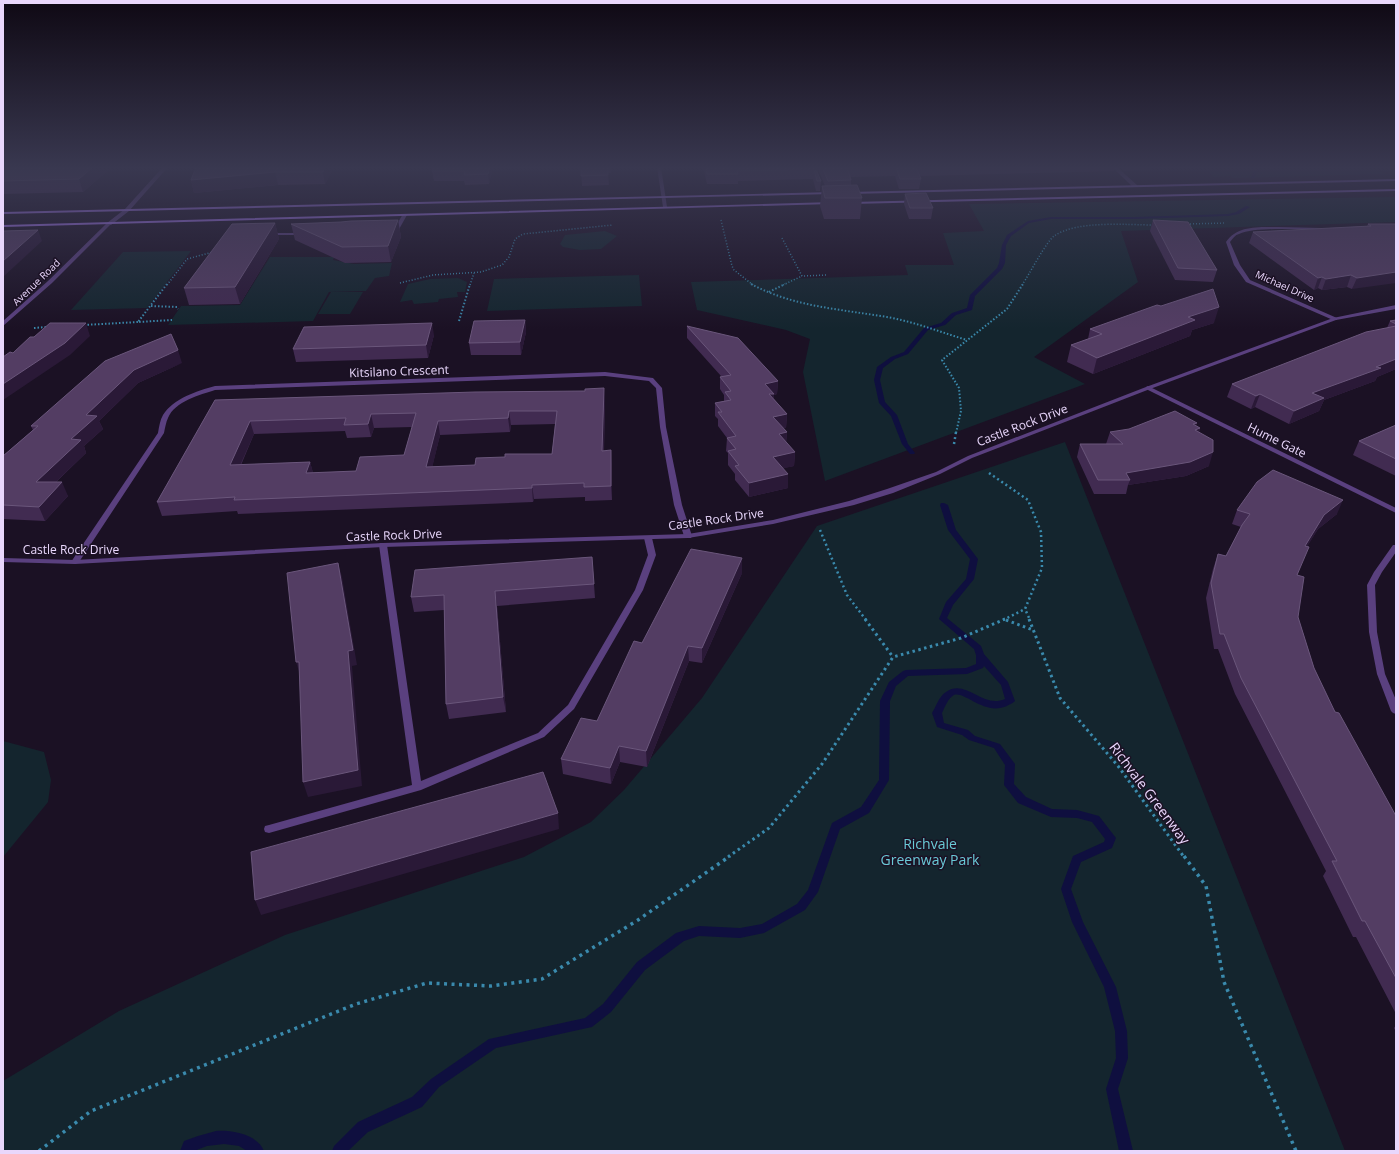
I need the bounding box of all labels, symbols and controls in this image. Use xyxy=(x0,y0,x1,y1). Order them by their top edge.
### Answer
street label: Avenue Road xyxy=(9,256,63,308)
street label: Michael Drive xyxy=(1253,267,1317,305)
street label: Kitsilano Crescent xyxy=(349,361,449,381)
street label: Castle Rock Drive xyxy=(974,400,1070,450)
street label: Hume Gate xyxy=(1245,418,1310,462)
street label: Castle Rock Drive xyxy=(667,504,765,534)
street label: Castle Rock Drive xyxy=(346,525,443,545)
street label: Castle Rock Drive xyxy=(23,541,119,558)
street label: Richvale Greenway xyxy=(1105,738,1195,849)
park label: Richvale Greenway Park xyxy=(881,834,980,869)

